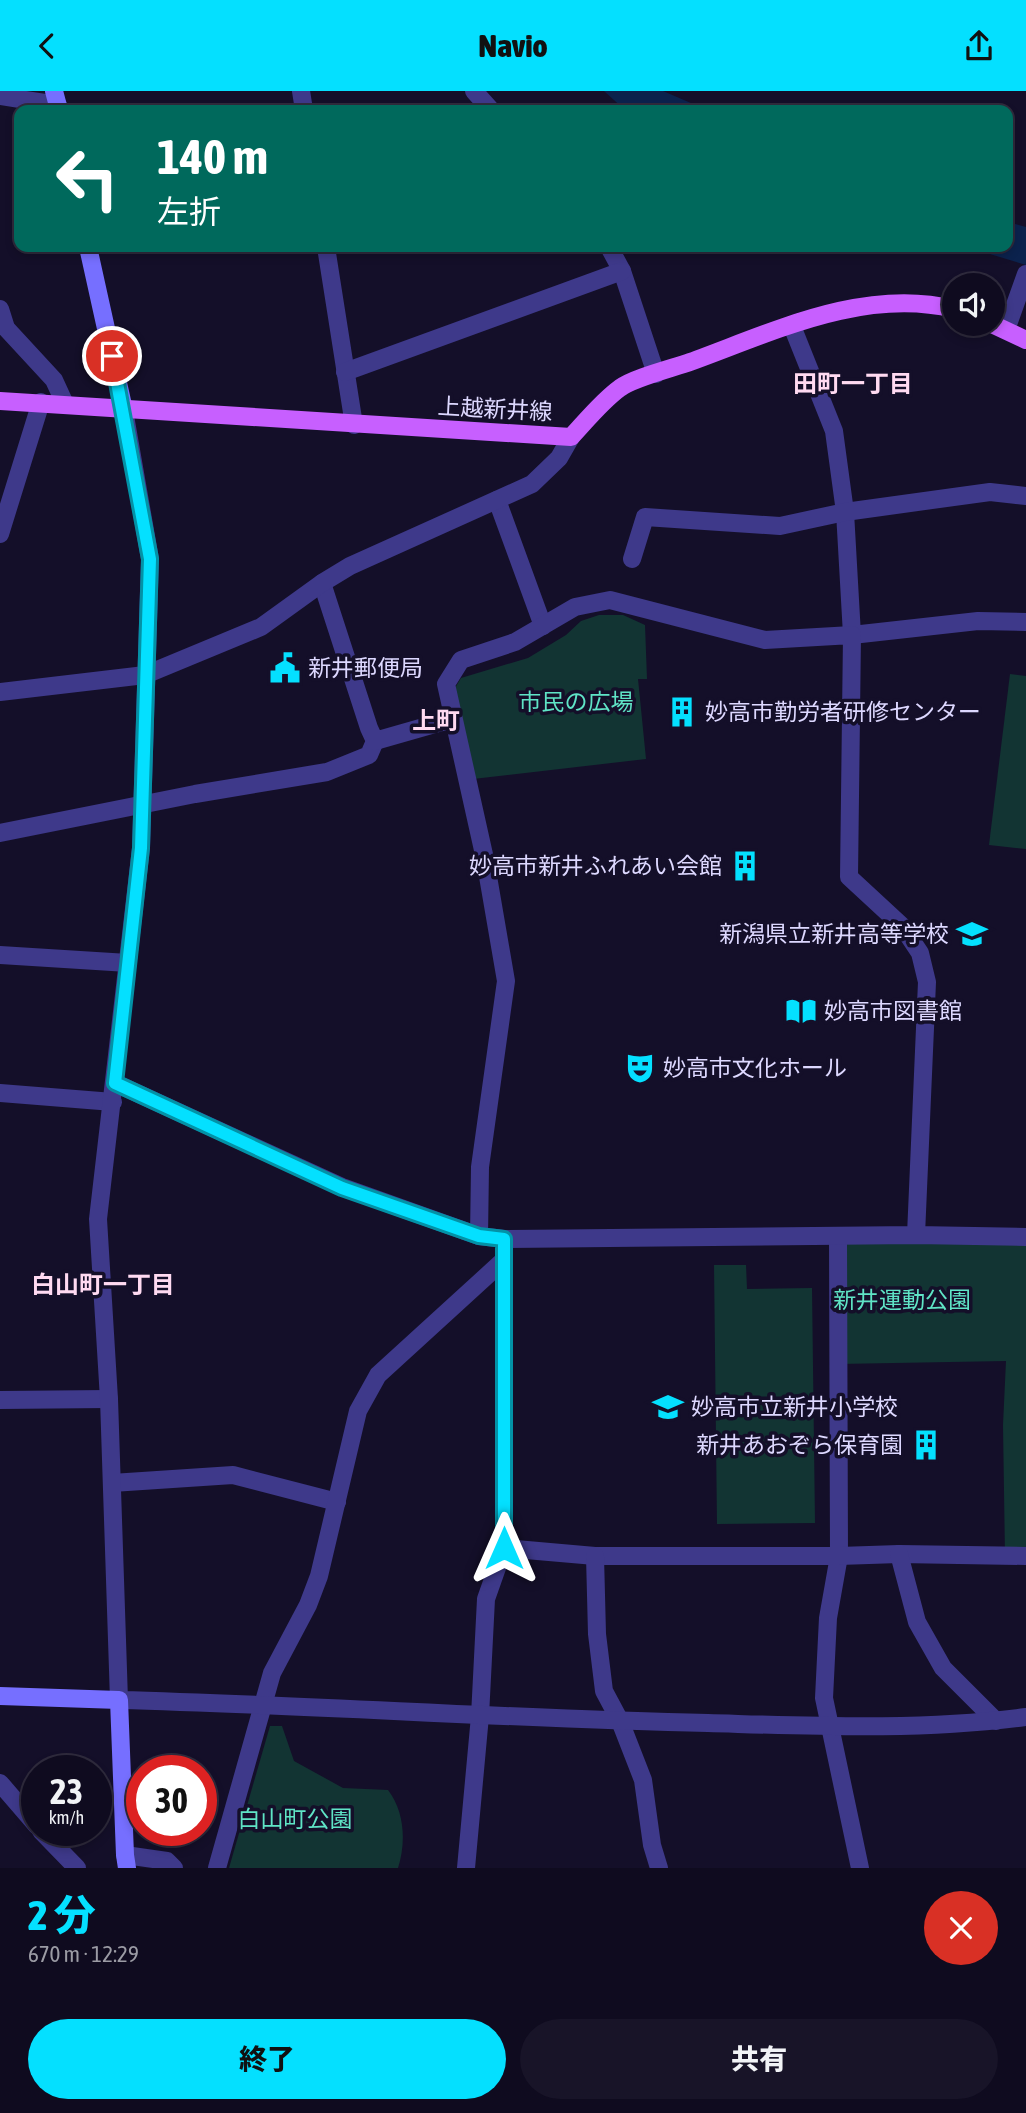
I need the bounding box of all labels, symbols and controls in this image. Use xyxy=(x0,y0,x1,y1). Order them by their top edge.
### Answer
icon: back xyxy=(28,27,66,65)
text: Navio xyxy=(478,27,548,64)
icon: share xyxy=(960,27,998,65)
text: 140 m xyxy=(157,128,268,184)
icon: left xyxy=(42,133,133,224)
text: 左折 xyxy=(157,193,221,230)
map controls xyxy=(942,273,1005,336)
button: sound xyxy=(942,273,1005,336)
pin xyxy=(82,326,142,386)
icon: arrive xyxy=(93,337,131,375)
district label: 田町一丁目 xyxy=(793,370,913,397)
street label: 上越新井線 xyxy=(437,393,553,425)
public building icon: 新井郵便局 xyxy=(268,651,302,685)
place label: 新井郵便局 xyxy=(308,655,423,681)
park label: 市民の広場 xyxy=(519,689,634,715)
building icon: 妙高市勤労者研修センター xyxy=(665,695,699,729)
place label: 妙高市勤労者研修センター xyxy=(705,699,981,725)
district label: 上町 xyxy=(412,707,460,734)
building icon: 妙高市新井ふれあい会館 xyxy=(728,849,762,883)
place label: 妙高市新井ふれあい会館 xyxy=(469,853,722,879)
school or university icon: 新潟県立新井高等学校 xyxy=(955,917,989,951)
place label: 新潟県立新井高等学校 xyxy=(719,921,949,947)
library icon: 妙高市図書館 xyxy=(784,994,818,1028)
place label: 妙高市図書館 xyxy=(824,998,962,1024)
theatre icon: 妙高市文化ホール xyxy=(623,1051,657,1085)
place label: 妙高市文化ホール xyxy=(663,1055,847,1081)
district label: 白山町一丁目 xyxy=(31,1271,175,1298)
park label: 新井運動公園 xyxy=(833,1287,971,1313)
school or university icon: 妙高市立新井小学校 xyxy=(651,1390,685,1424)
place label: 妙高市立新井小学校 xyxy=(691,1394,898,1420)
building icon: 新井あおぞら保育園 xyxy=(909,1428,943,1462)
place label: 新井あおぞら保育園 xyxy=(696,1432,903,1458)
position arrow xyxy=(467,1511,541,1585)
speed limit sign: 30 xyxy=(126,1755,217,1846)
text: 23 xyxy=(50,1771,83,1811)
park label: 白山町公園 xyxy=(238,1806,353,1832)
text: km/h xyxy=(49,1807,84,1828)
text: 2 分 xyxy=(28,1891,96,1939)
button: close xyxy=(924,1891,998,1965)
text: 670 m · 12:29 xyxy=(28,1941,139,1967)
button: 終了 xyxy=(28,2019,506,2099)
button: 共有 xyxy=(520,2019,998,2099)

